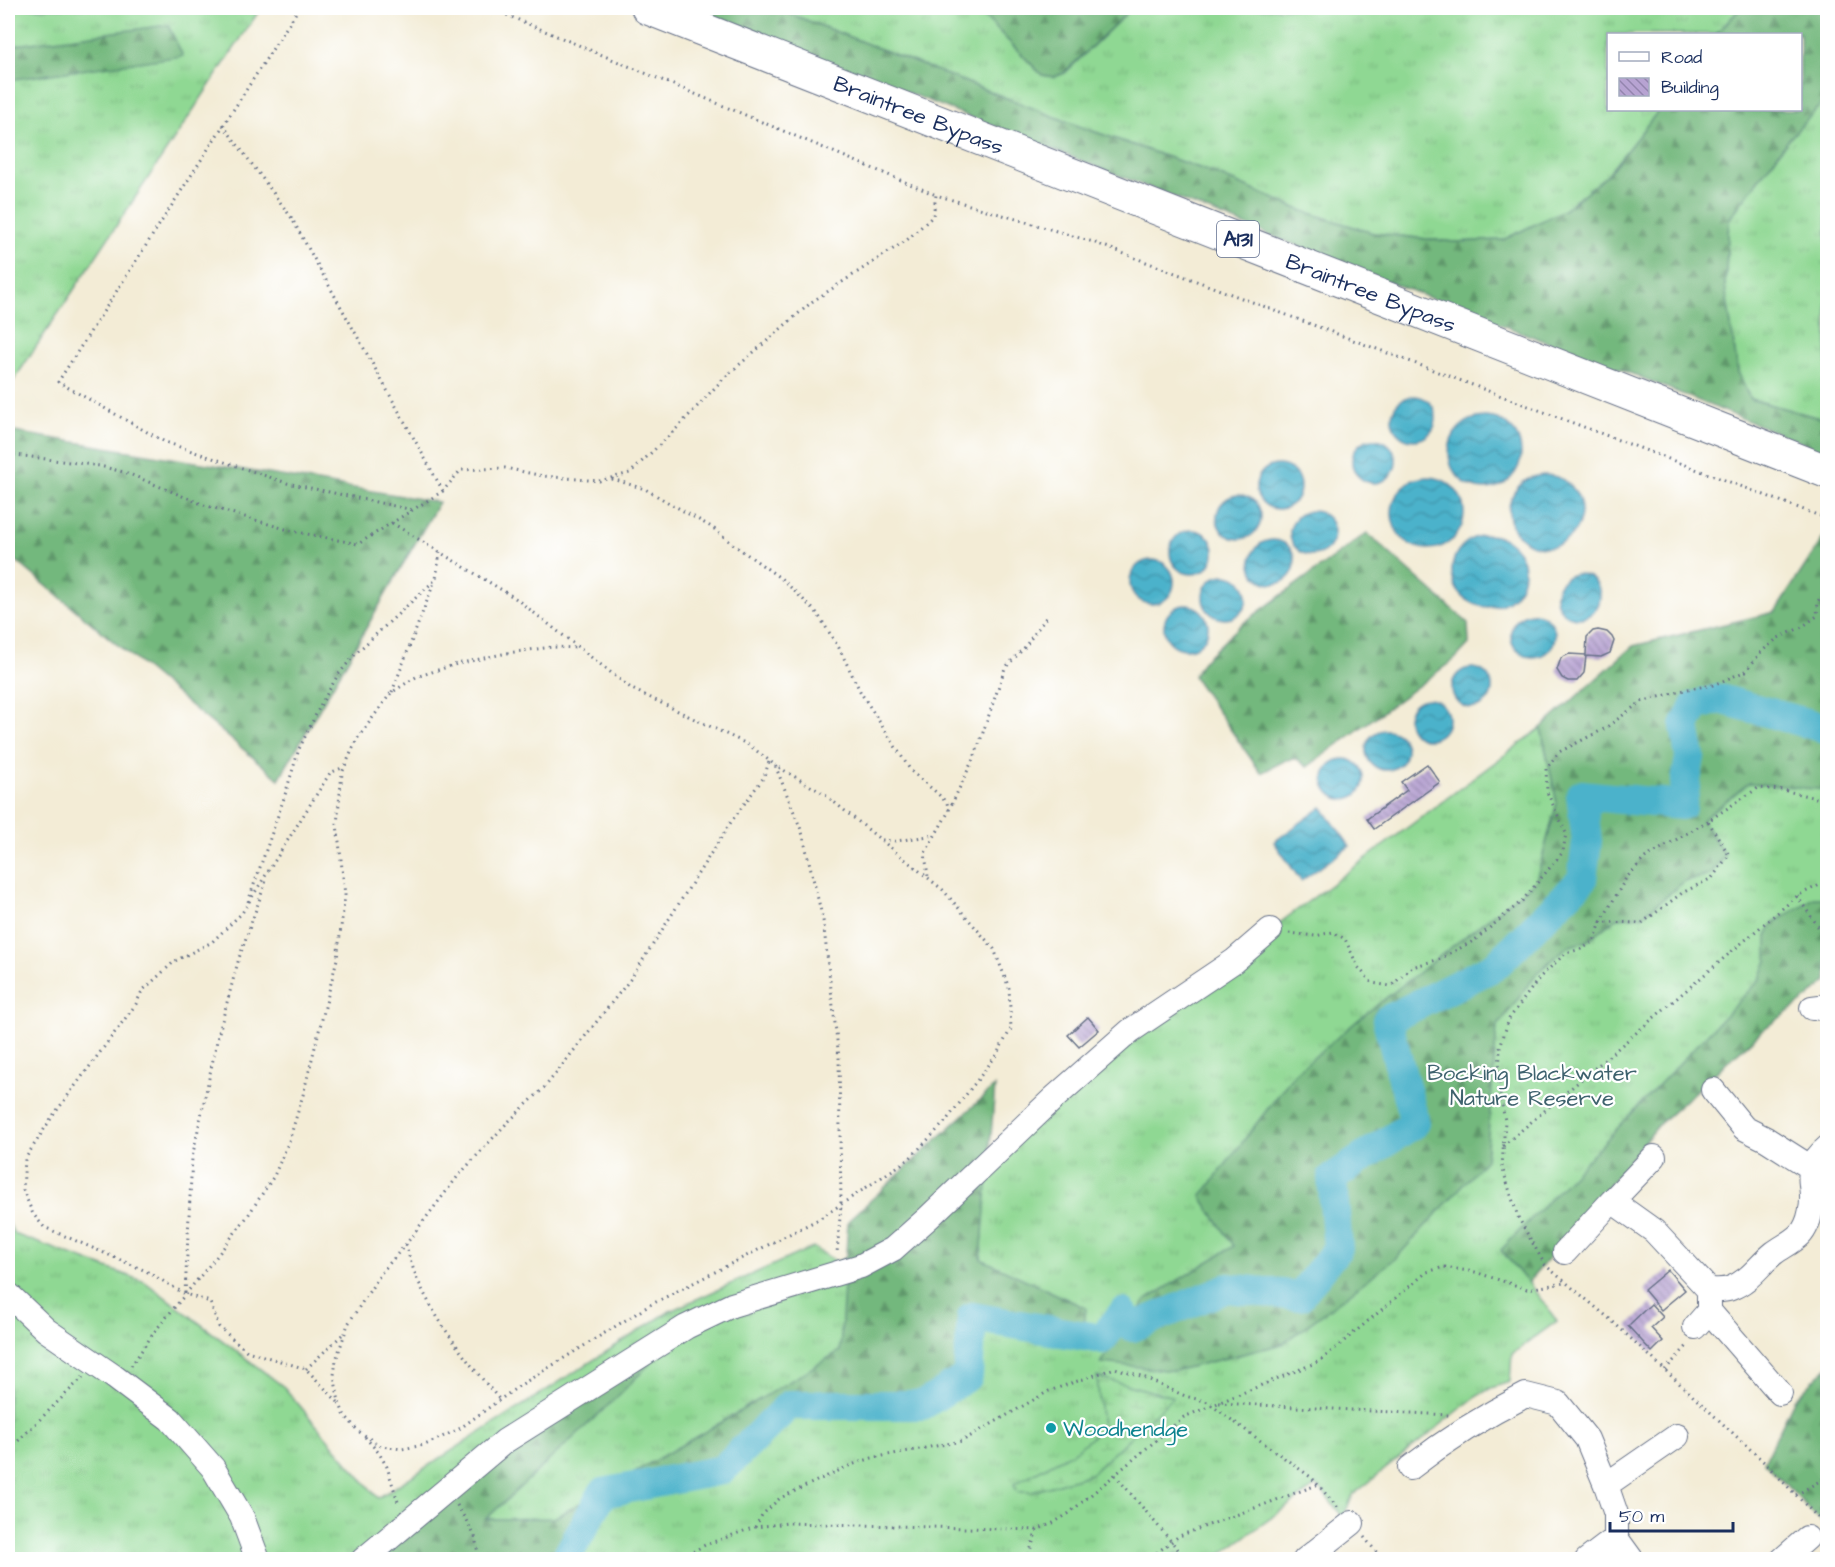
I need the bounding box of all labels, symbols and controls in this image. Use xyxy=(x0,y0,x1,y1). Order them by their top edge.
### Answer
legend xyxy=(1607,33,1802,111)
text: Road xyxy=(1661,45,1702,70)
street label: Braintree Bypass xyxy=(829,68,1008,163)
text: Building xyxy=(1661,75,1719,101)
road number: A131 xyxy=(1217,221,1259,257)
street label: Braintree Bypass xyxy=(1281,246,1460,341)
park label: Bocking Blackwater Nature Reserve xyxy=(1427,1058,1637,1114)
place label: Woodhendge xyxy=(1063,1414,1188,1446)
marker: Woodhendge xyxy=(1044,1421,1058,1435)
scale bar xyxy=(1610,1495,1733,1533)
text: 50 m xyxy=(1619,1504,1664,1529)

